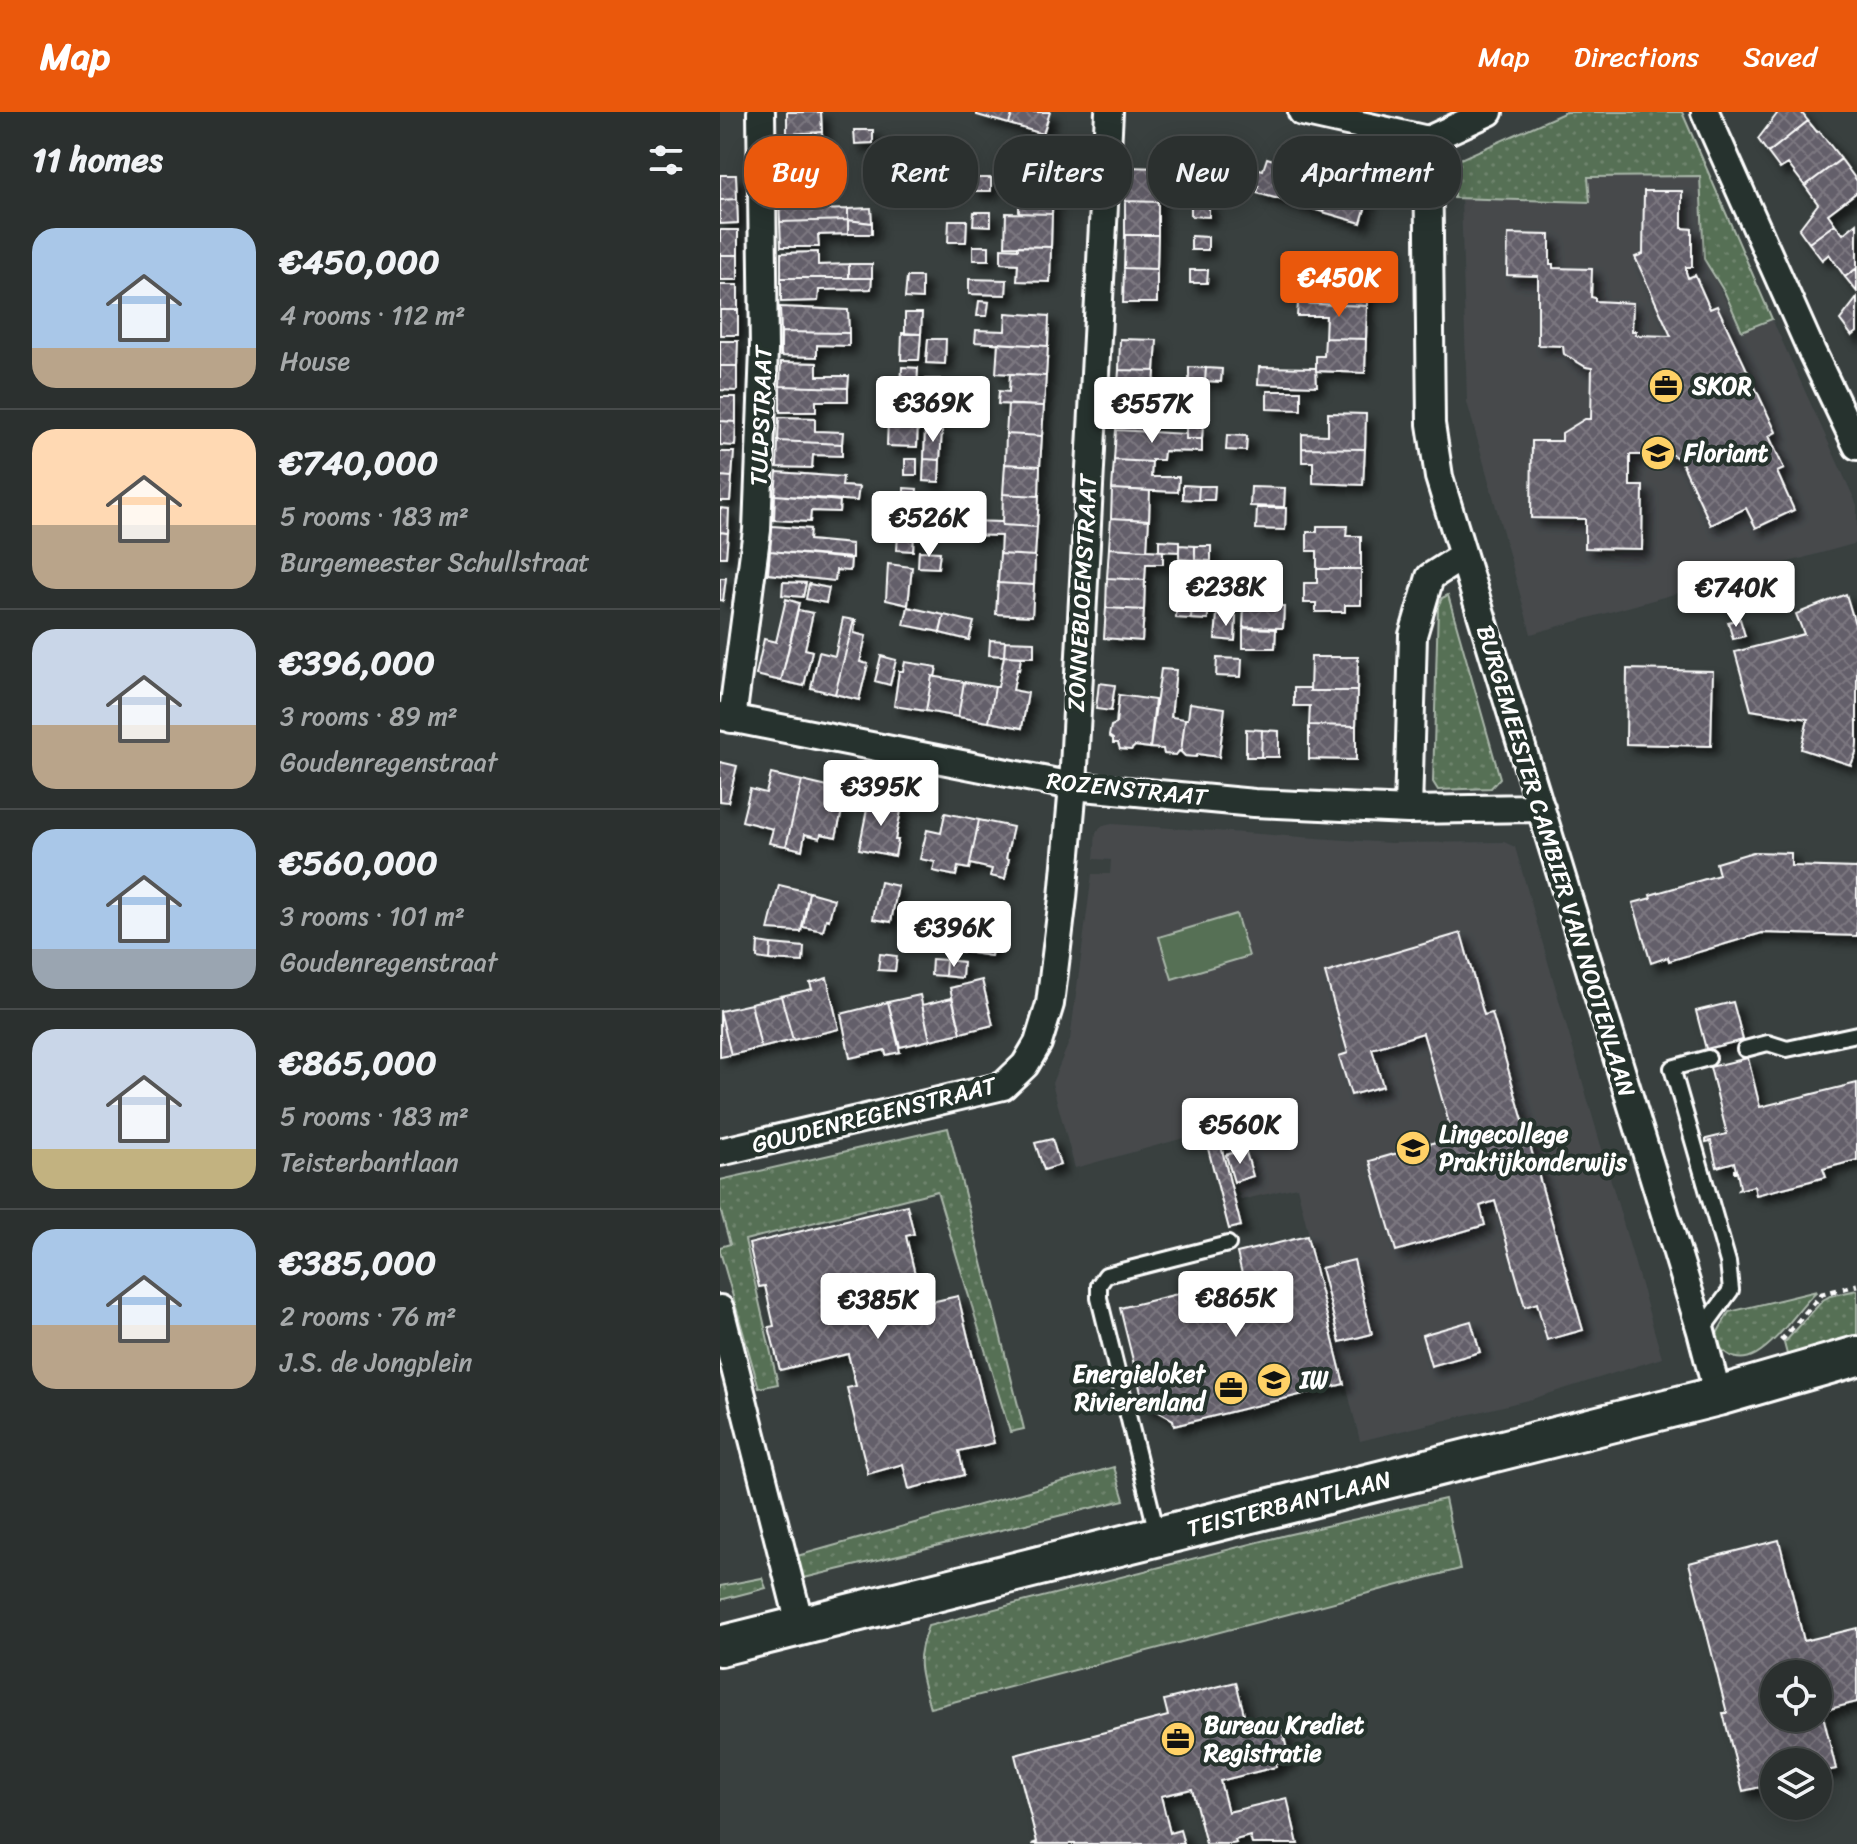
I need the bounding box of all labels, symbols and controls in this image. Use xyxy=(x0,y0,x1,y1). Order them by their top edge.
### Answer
text: Map xyxy=(40,23,110,90)
text: Map xyxy=(1478,32,1530,81)
text: Directions xyxy=(1574,32,1699,81)
text: Saved xyxy=(1743,32,1817,81)
text: 11 homes xyxy=(32,130,163,190)
chip: Buy xyxy=(744,136,847,208)
chip: Rent xyxy=(863,136,978,208)
chip: Filters xyxy=(994,136,1132,208)
chip: New xyxy=(1148,136,1257,208)
chip: Apartment xyxy=(1273,136,1461,208)
icon: filters xyxy=(644,138,688,182)
text: €450,000 xyxy=(280,232,440,292)
pin: €450K xyxy=(1283,251,1395,319)
text: €450K xyxy=(1298,254,1380,300)
icon: home xyxy=(96,260,192,356)
text: 4 rooms · 112 m² xyxy=(280,292,465,338)
text: House xyxy=(280,338,350,384)
street label: TULPSTRAAT xyxy=(738,343,785,487)
place label: SKOR xyxy=(1691,365,1752,407)
office icon: SKOR xyxy=(1647,367,1685,405)
pin: €369K xyxy=(877,376,989,444)
pin: €557K xyxy=(1096,377,1208,445)
text: €369K xyxy=(894,379,972,425)
text: €557K xyxy=(1112,380,1192,426)
place label: Floriant xyxy=(1683,432,1769,474)
text: €740,000 xyxy=(280,433,438,493)
school or university icon: Floriant xyxy=(1639,434,1677,472)
icon: home xyxy=(96,461,192,557)
street label: ZONNEBLOEMSTRAAT xyxy=(1055,471,1109,713)
pin: €526K xyxy=(873,491,985,559)
text: 5 rooms · 183 m² xyxy=(280,493,469,539)
text: €526K xyxy=(890,494,968,540)
text: Burgemeester Schullstraat xyxy=(280,539,590,585)
pin: €238K xyxy=(1170,560,1282,628)
pin: €740K xyxy=(1680,561,1792,629)
text: €238K xyxy=(1187,563,1265,609)
text: €740K xyxy=(1696,564,1776,610)
street label: BURGEMEESTER CAMBIER VAN NOOTENLAAN xyxy=(1464,620,1648,1102)
text: €396,000 xyxy=(280,633,435,693)
icon: home xyxy=(96,661,192,757)
text: 3 rooms · 89 m² xyxy=(280,693,458,739)
text: Goudenregenstraat xyxy=(280,739,497,785)
pin: €395K xyxy=(825,760,937,828)
street label: ROZENSTRAAT xyxy=(1045,760,1211,818)
text: €395K xyxy=(841,763,921,809)
text: €560,000 xyxy=(280,833,438,893)
icon: home xyxy=(96,861,192,957)
text: 3 rooms · 101 m² xyxy=(280,893,465,939)
pin: €396K xyxy=(898,901,1010,969)
text: €396K xyxy=(915,904,993,950)
text: Goudenregenstraat xyxy=(280,939,497,985)
text: €865,000 xyxy=(280,1033,437,1093)
icon: home xyxy=(96,1061,192,1157)
street label: GOUDENREGENSTRAAT xyxy=(747,1064,1002,1166)
text: 5 rooms · 183 m² xyxy=(280,1093,469,1139)
pin: €560K xyxy=(1184,1098,1296,1166)
text: €560K xyxy=(1200,1101,1280,1147)
place label: Lingecollege Praktijkonderwijs xyxy=(1439,1113,1628,1183)
school or university icon: Lingecollege Praktijkonderwijs xyxy=(1394,1129,1432,1167)
text: Teisterbantlaan xyxy=(280,1139,459,1185)
text: €385,000 xyxy=(280,1233,436,1293)
icon: home xyxy=(96,1261,192,1357)
pin: €865K xyxy=(1180,1271,1292,1339)
pin: €385K xyxy=(822,1273,934,1341)
text: €865K xyxy=(1196,1274,1276,1320)
text: €385K xyxy=(839,1276,917,1322)
text: 2 rooms · 76 m² xyxy=(280,1293,457,1339)
text: J.S. de Jongplein xyxy=(280,1339,472,1385)
place label: Energieloket Rivierenland xyxy=(1072,1353,1207,1423)
place label: IW xyxy=(1298,1359,1330,1401)
school or university icon: IW xyxy=(1255,1361,1293,1399)
office icon: Energieloket Rivierenland xyxy=(1212,1369,1250,1407)
street label: TEISTERBANTLAAN xyxy=(1182,1458,1396,1550)
map controls xyxy=(1760,1660,1832,1820)
button: locate xyxy=(1760,1660,1832,1732)
place label: Bureau Krediet Registratie xyxy=(1203,1704,1365,1774)
office icon: Bureau Krediet Registratie xyxy=(1159,1720,1197,1758)
button: layers xyxy=(1760,1748,1832,1820)

